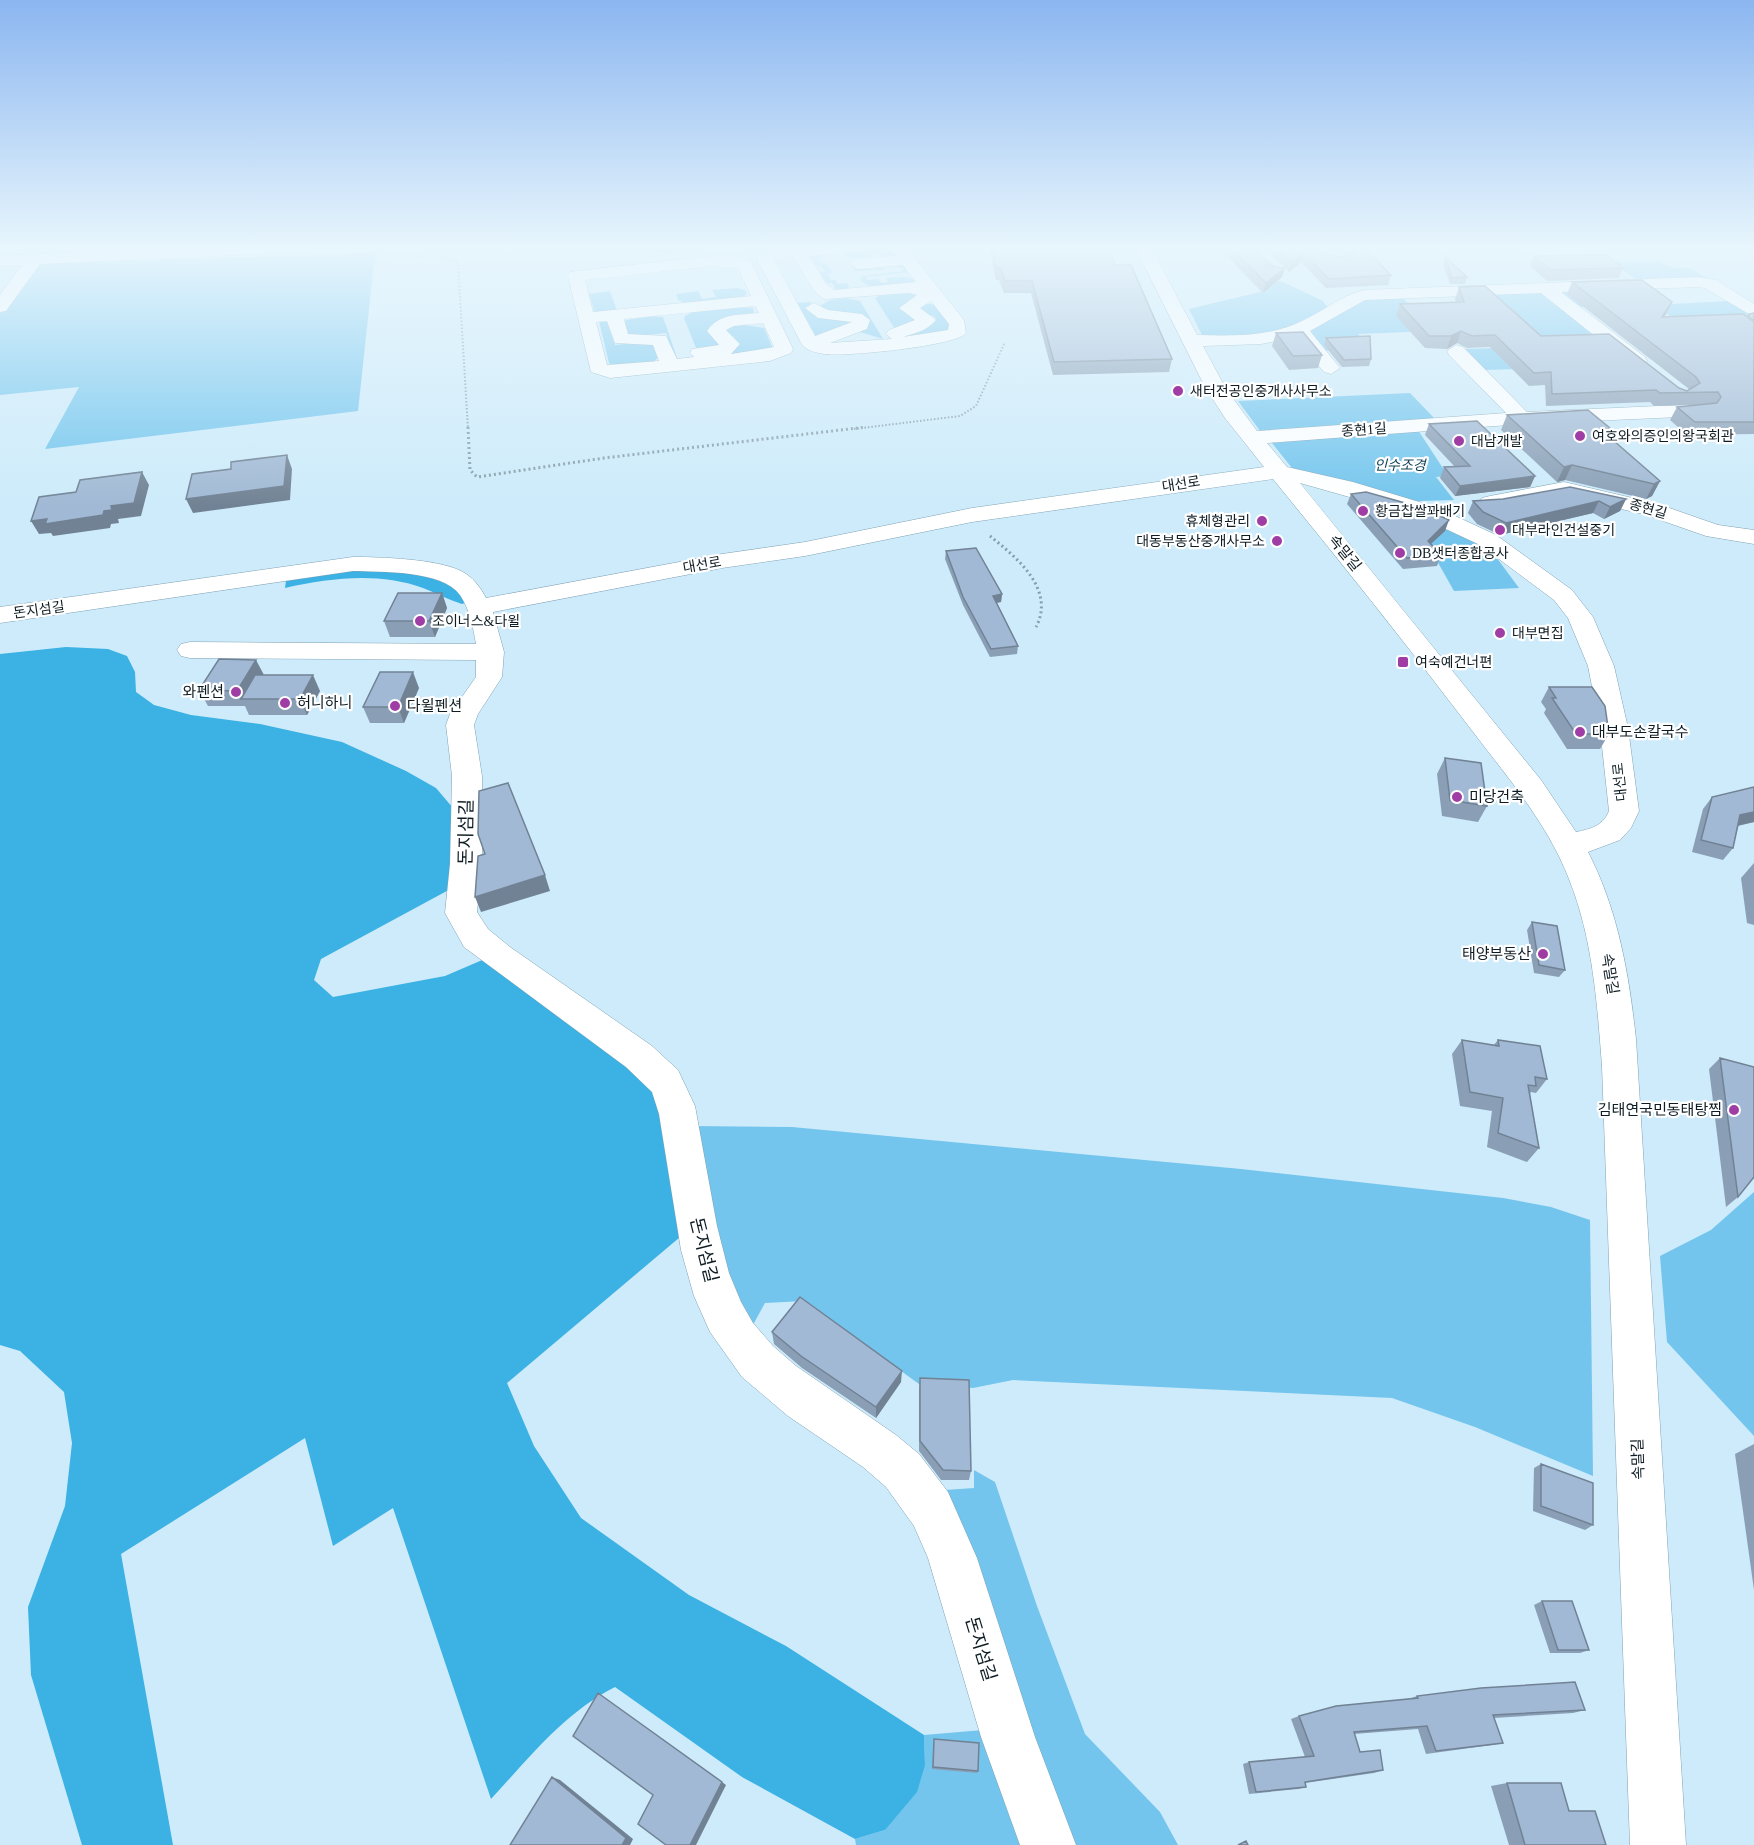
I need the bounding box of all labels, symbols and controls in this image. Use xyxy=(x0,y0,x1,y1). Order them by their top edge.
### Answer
marker: 새터전공인중개사사무소 xyxy=(1171,384,1185,398)
place label: 새터전공인중개사사무소 xyxy=(1190,384,1332,399)
street label: 종현1길 xyxy=(1341,420,1387,439)
marker: 여호와의증인의왕국회관 xyxy=(1573,429,1587,443)
place label: 여호와의증인의왕국회관 xyxy=(1592,429,1734,444)
marker: 대남개발 xyxy=(1452,434,1466,448)
place label: 대남개발 xyxy=(1471,434,1523,449)
park label: 인수조경 xyxy=(1374,458,1427,473)
street label: 대선로 xyxy=(1161,474,1201,494)
street label: 종현길 xyxy=(1627,496,1669,522)
marker: 황금찹쌀꽈배기 xyxy=(1356,504,1370,518)
place label: 황금찹쌀꽈배기 xyxy=(1375,504,1465,519)
place label: 휴체형관리 xyxy=(1186,514,1250,529)
marker: 휴체형관리 xyxy=(1255,514,1269,528)
marker: 대부라인건설중기 xyxy=(1493,523,1507,537)
place label: 대부라인건설중기 xyxy=(1512,523,1615,538)
street label: 속말길 xyxy=(1326,532,1364,574)
place label: 대동부동산중개사무소 xyxy=(1136,534,1265,549)
marker: 대동부동산중개사무소 xyxy=(1270,534,1284,548)
marker: DB샛터종합공사 xyxy=(1393,546,1407,560)
place label: DB샛터종합공사 xyxy=(1412,546,1509,561)
street label: 대선로 xyxy=(682,554,722,576)
street label: 돈지섬길 xyxy=(12,599,66,621)
marker: 조이너스&다윌 xyxy=(413,614,427,628)
place label: 조이너스&다윌 xyxy=(432,614,520,629)
marker: 대부면집 xyxy=(1493,626,1507,640)
place label: 대부면집 xyxy=(1512,626,1564,641)
marker: 여숙예건너편 xyxy=(1396,655,1410,669)
place label: 여숙예건너편 xyxy=(1415,655,1492,670)
place label: 와펜션 xyxy=(183,684,224,700)
marker: 와펜션 xyxy=(229,685,243,699)
place label: 허니하니 xyxy=(297,695,352,711)
marker: 허니하니 xyxy=(278,696,292,710)
place label: 다윌펜션 xyxy=(407,698,462,714)
marker: 다윌펜션 xyxy=(388,699,402,713)
place label: 대부도손칼국수 xyxy=(1592,724,1689,740)
marker: 대부도손칼국수 xyxy=(1573,725,1587,739)
street label: 대선로 xyxy=(1611,762,1629,802)
place label: 미당건축 xyxy=(1469,789,1524,805)
marker: 미당건축 xyxy=(1450,790,1464,804)
street label: 돈지섬길 xyxy=(455,799,477,865)
place label: 태양부동산 xyxy=(1462,946,1531,962)
marker: 태양부동산 xyxy=(1536,947,1550,961)
street label: 속말길 xyxy=(1599,952,1621,996)
place label: 김태연국민동태탕찜 xyxy=(1598,1102,1722,1118)
marker: 김태연국민동태탕찜 xyxy=(1727,1103,1741,1117)
street label: 돈지섬길 xyxy=(686,1215,722,1285)
street label: 속말길 xyxy=(1629,1438,1647,1480)
street label: 돈지섬길 xyxy=(962,1614,1000,1684)

